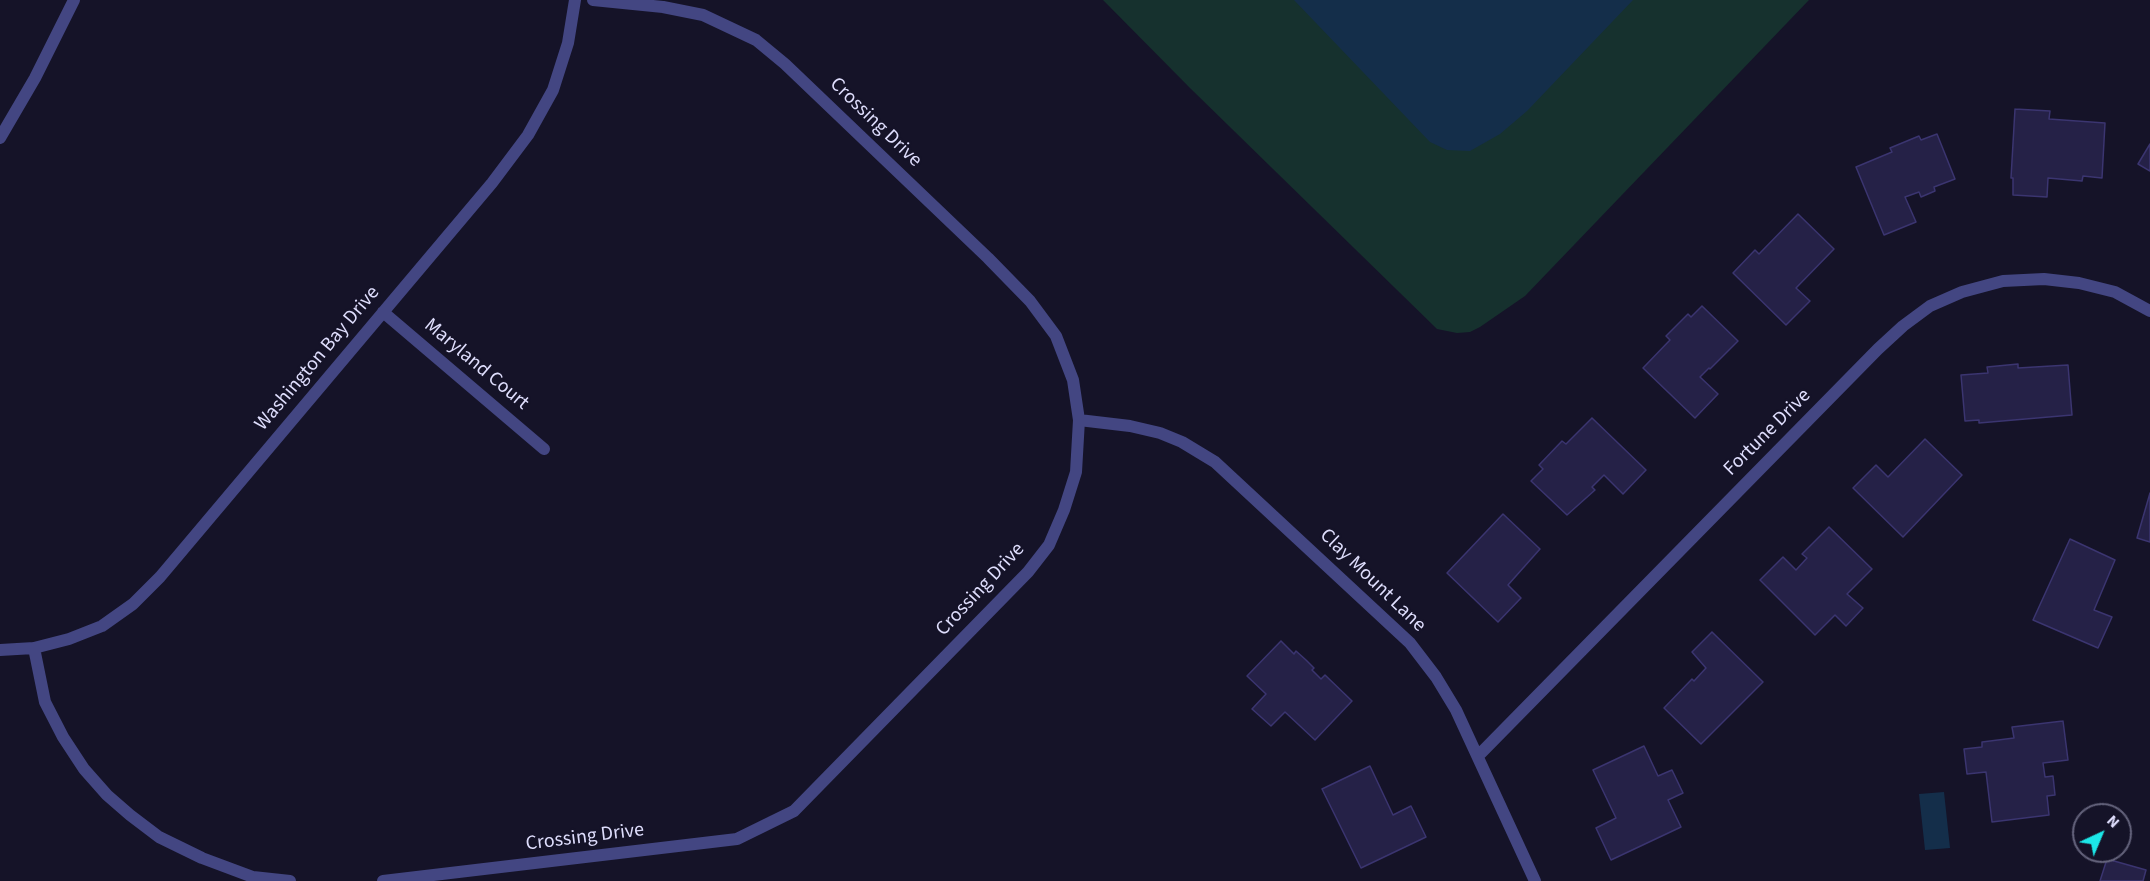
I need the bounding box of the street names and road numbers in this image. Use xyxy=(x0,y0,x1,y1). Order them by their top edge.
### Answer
street label: Crossing Drive xyxy=(824,73,926,173)
street label: Washington Bay Drive xyxy=(250,282,386,436)
street label: Maryland Court xyxy=(419,314,533,416)
street label: Fortune Drive xyxy=(1719,384,1817,482)
street label: Clay Mount Lane xyxy=(1314,524,1430,638)
street label: Crossing Drive xyxy=(932,538,1030,642)
street label: Crossing Drive xyxy=(524,819,646,857)

